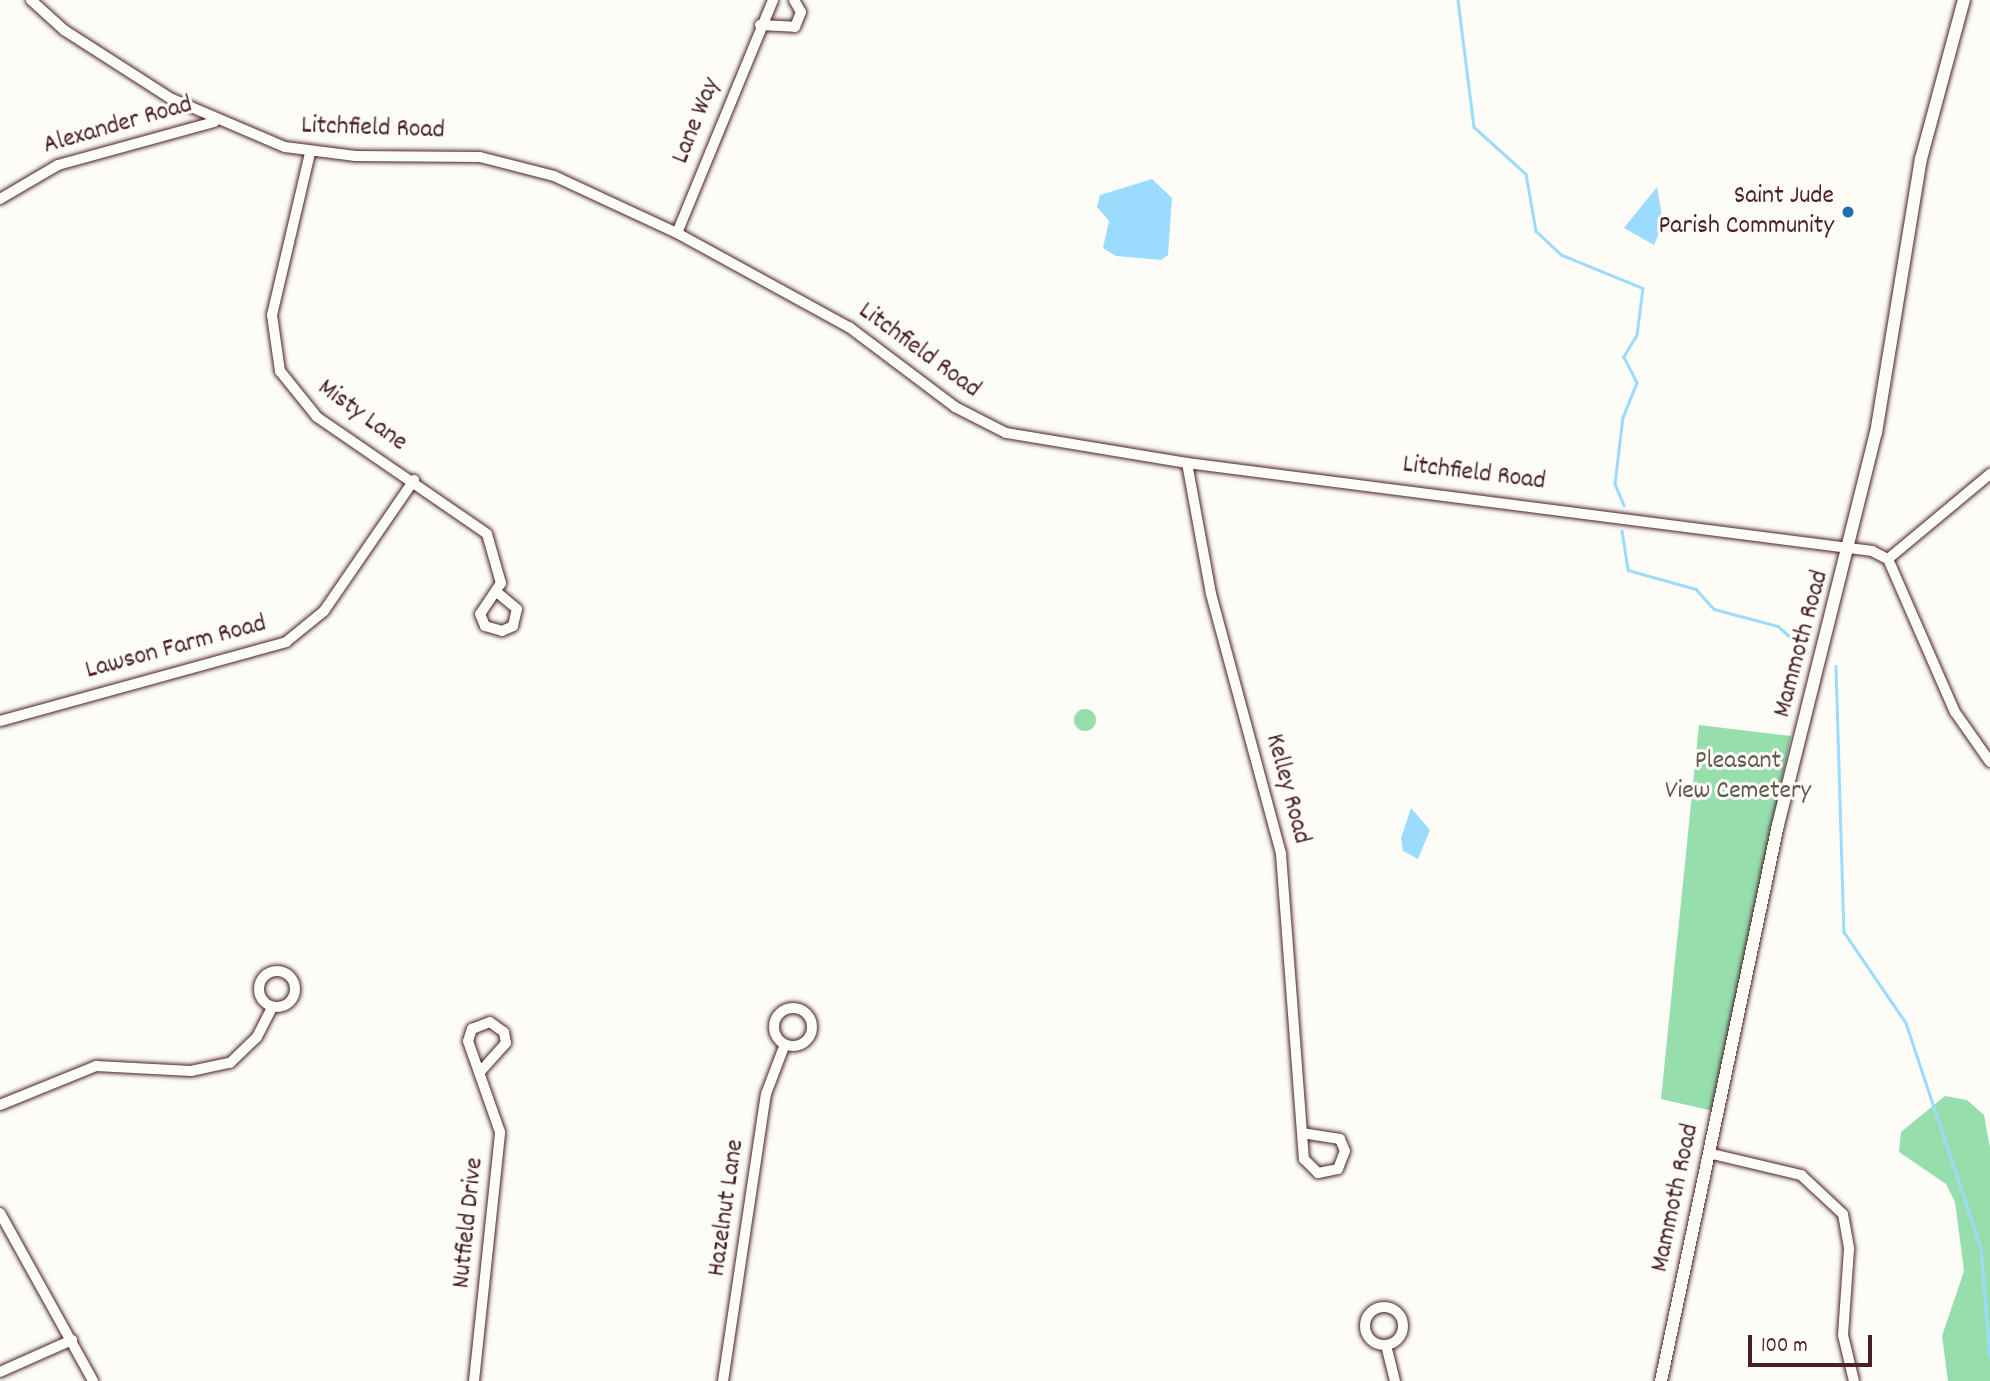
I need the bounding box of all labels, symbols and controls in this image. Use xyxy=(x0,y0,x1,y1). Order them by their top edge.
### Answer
street label: Lane Way xyxy=(666,73,728,169)
street label: Alexander Road xyxy=(40,90,196,162)
street label: Litchfield Road xyxy=(301,111,445,147)
place label: Saint Jude Parish Community xyxy=(1659,181,1834,242)
marker: Saint Jude Parish Community xyxy=(1840,204,1856,220)
street label: Litchfield Road xyxy=(852,296,986,406)
street label: Misty Lane xyxy=(311,373,413,459)
street label: Litchfield Road xyxy=(1401,450,1547,498)
street label: Mammoth Road xyxy=(1767,567,1837,721)
street label: Lawson Farm Road xyxy=(82,609,270,687)
street label: Kelley Road xyxy=(1257,731,1317,847)
park label: Pleasant View Cemetery xyxy=(1665,746,1811,808)
street label: Mammoth Road xyxy=(1645,1121,1707,1275)
street label: Hazelnut Lane xyxy=(702,1137,752,1279)
street label: Nutfield Drive xyxy=(447,1156,491,1290)
scale bar xyxy=(1752,1322,1876,1366)
text: 100 m xyxy=(1761,1332,1808,1362)

